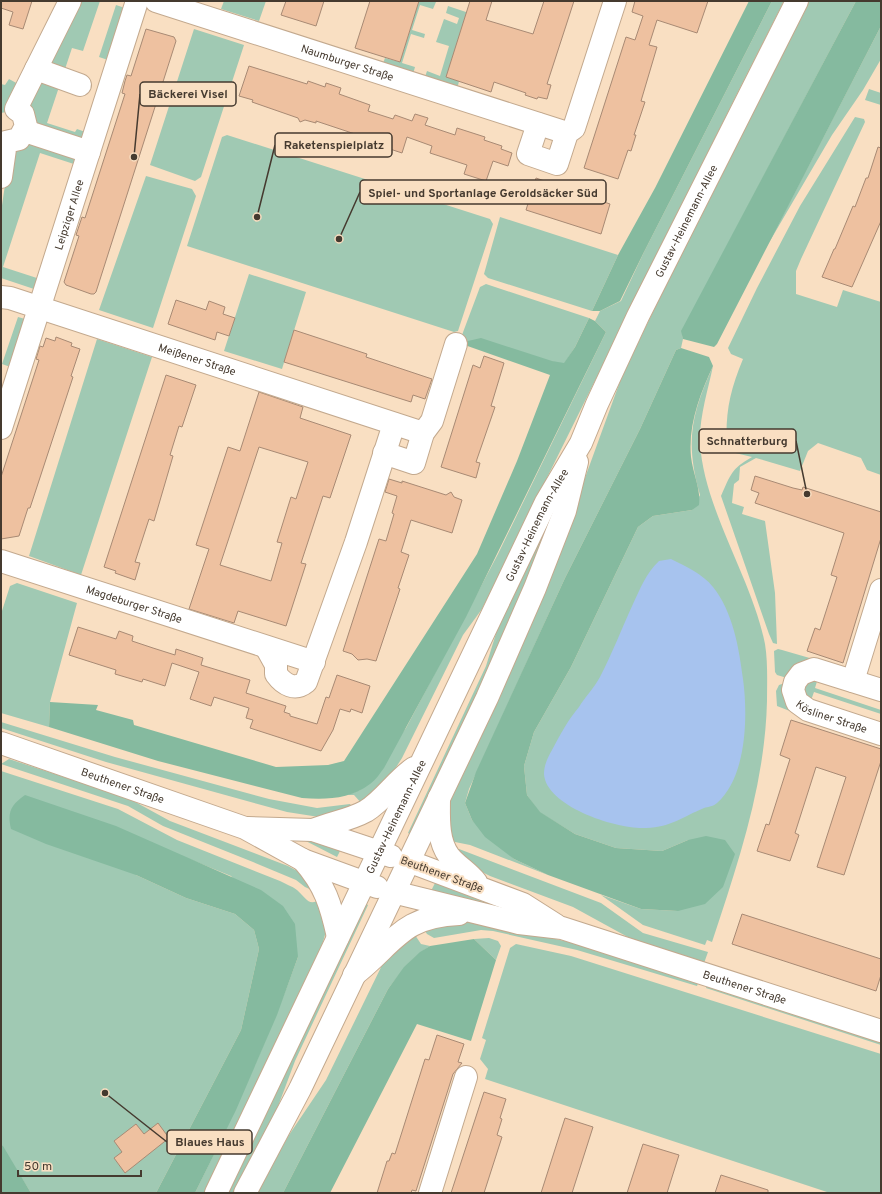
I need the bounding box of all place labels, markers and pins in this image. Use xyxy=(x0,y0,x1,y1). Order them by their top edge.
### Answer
callout: Bäckerei Visel xyxy=(140,82,236,106)
callout: Raketenspielplatz xyxy=(275,133,392,157)
callout: Spiel- und Sportanlage Geroldsäcker Süd xyxy=(360,180,606,204)
callout: Schnatterburg xyxy=(699,429,796,453)
callout: Blaues Haus xyxy=(167,1130,252,1154)

